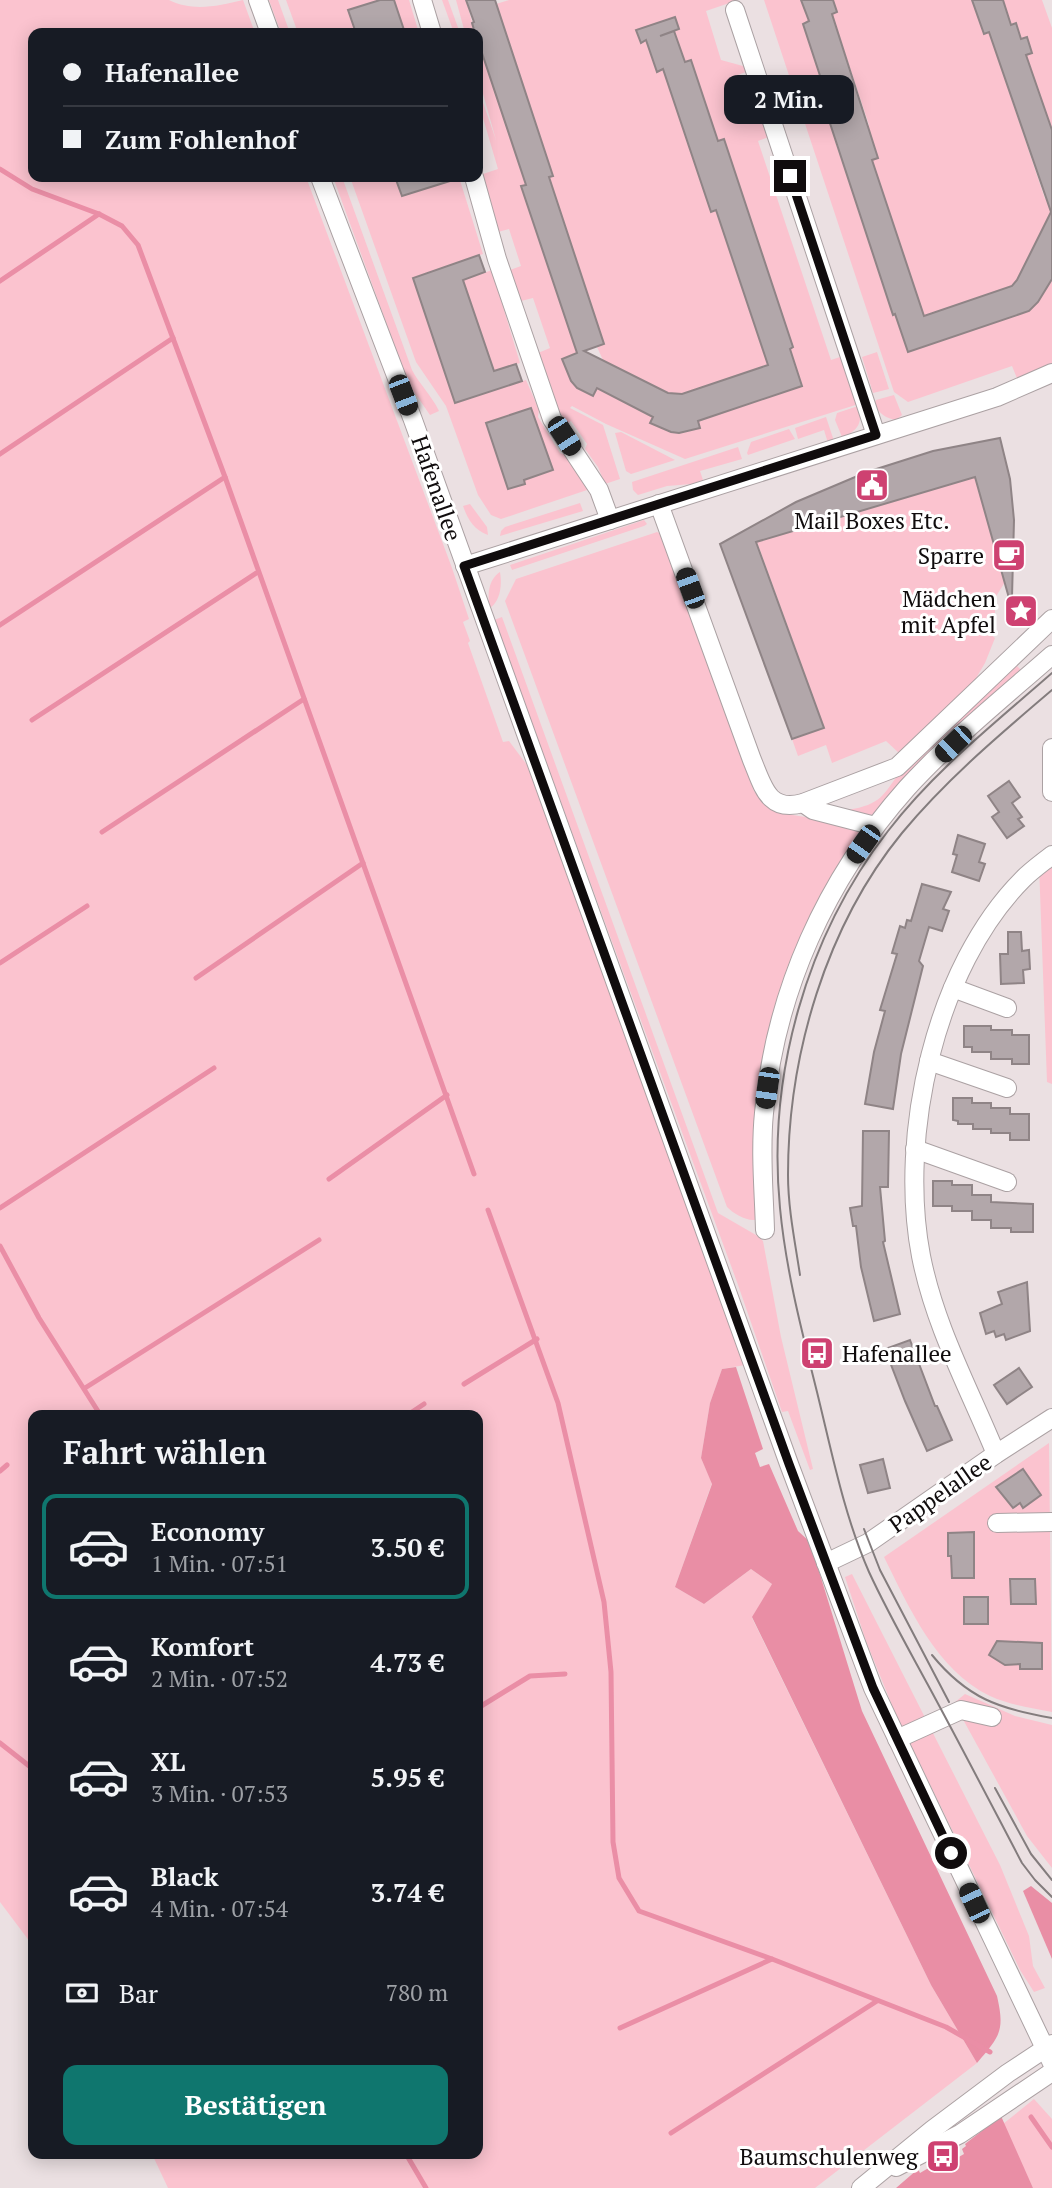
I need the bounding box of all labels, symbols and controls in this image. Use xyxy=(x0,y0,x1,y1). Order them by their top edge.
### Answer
text: Hafenallee xyxy=(105,55,239,89)
callout: 2 Min. xyxy=(725,74,855,124)
text: 2 Min. xyxy=(754,84,824,115)
text: Zum Fohlenhof xyxy=(105,122,297,156)
route end xyxy=(774,160,806,192)
car xyxy=(386,372,421,418)
car xyxy=(544,413,585,459)
street label: Hafenallee xyxy=(404,431,470,545)
public building icon: Mail Boxes Etc. xyxy=(853,466,891,504)
place label: Mail Boxes Etc. xyxy=(794,505,950,536)
cafe icon: Sparre xyxy=(990,536,1028,574)
place label: Sparre xyxy=(918,540,984,571)
car xyxy=(673,565,708,611)
place label: Mädchen mit Apfel xyxy=(901,583,996,640)
place icon: Mädchen mit Apfel xyxy=(1002,592,1040,630)
car xyxy=(931,722,976,766)
car xyxy=(843,821,884,867)
car xyxy=(754,1066,781,1110)
bus stop icon: Hafenallee xyxy=(798,1334,836,1372)
place label: Hafenallee xyxy=(842,1338,952,1369)
text: Fahrt wählen xyxy=(63,1431,267,1473)
street label: Pappelallee xyxy=(883,1446,997,1540)
text: Economy xyxy=(151,1514,264,1548)
icon: car xyxy=(67,1515,130,1578)
text: 3.50 € xyxy=(371,1530,444,1564)
text: 1 Min. · 07:51 xyxy=(151,1548,288,1579)
text: Komfort xyxy=(151,1629,254,1663)
icon: car xyxy=(67,1630,130,1693)
text: 4.73 € xyxy=(371,1645,444,1679)
text: 2 Min. · 07:52 xyxy=(151,1663,288,1694)
text: XL xyxy=(151,1744,185,1778)
icon: car xyxy=(67,1745,130,1808)
text: 5.95 € xyxy=(371,1760,444,1794)
text: 3 Min. · 07:53 xyxy=(151,1778,288,1809)
route start xyxy=(935,1837,967,1869)
text: Black xyxy=(151,1859,219,1893)
icon: car xyxy=(67,1860,130,1923)
text: 3.74 € xyxy=(371,1875,444,1909)
car xyxy=(956,1880,993,1926)
text: 4 Min. · 07:54 xyxy=(151,1893,288,1924)
icon: cash xyxy=(63,1974,101,2012)
text: Bar xyxy=(119,1976,158,2010)
text: 780 m xyxy=(386,1977,448,2008)
button: Bestätigen xyxy=(63,2065,448,2145)
bus stop icon: Baumschulenweg xyxy=(924,2137,962,2175)
place label: Baumschulenweg xyxy=(740,2141,919,2172)

